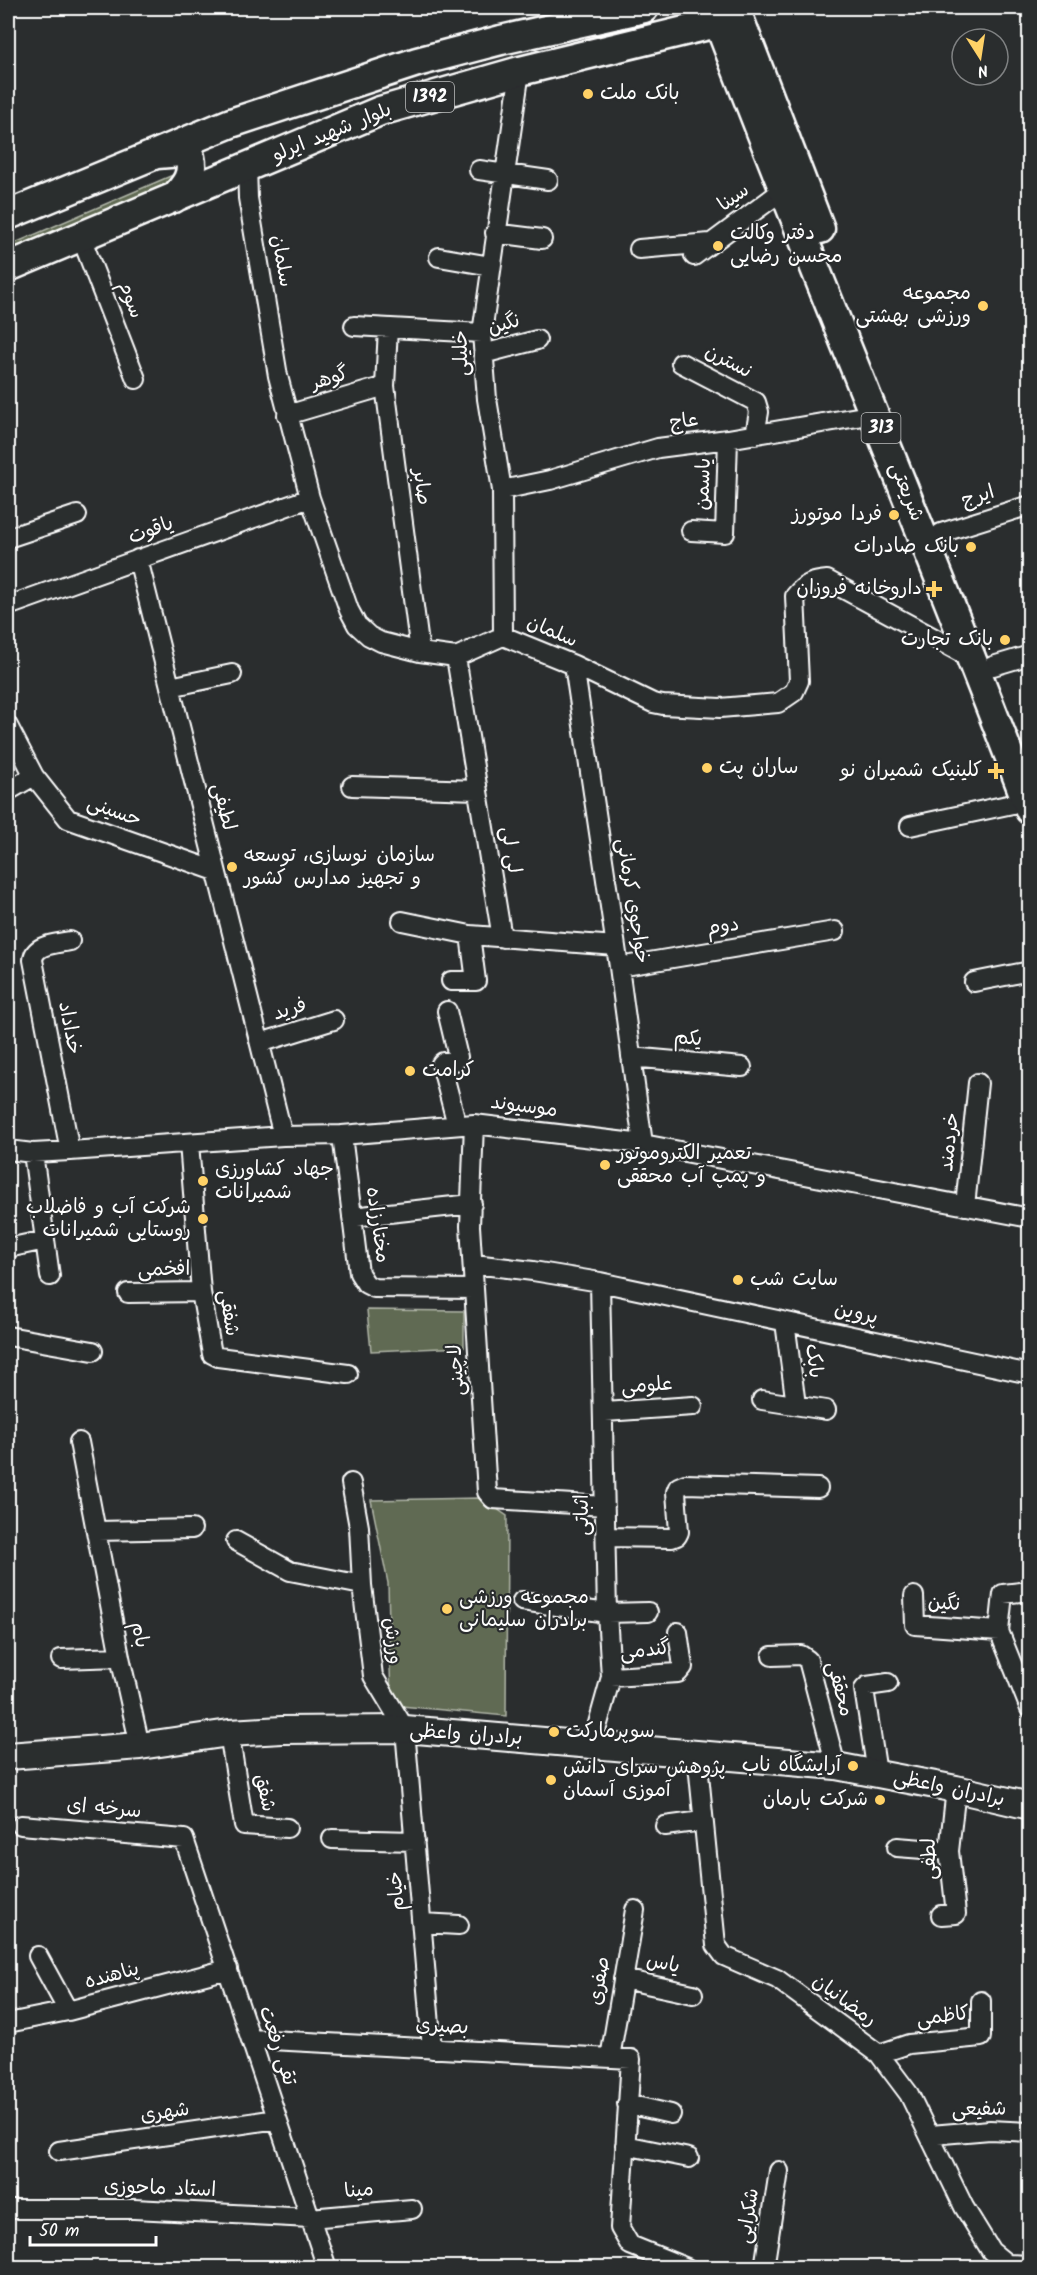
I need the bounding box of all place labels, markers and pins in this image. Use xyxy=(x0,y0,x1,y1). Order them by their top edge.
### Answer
place label: بانک ملت xyxy=(600,78,680,110)
marker: بانک ملت xyxy=(581,87,595,101)
place label: دفتر وکالت محسن رضایی xyxy=(730,218,842,273)
marker: دفتر وکالت محسن رضایی xyxy=(711,239,725,253)
place label: مجموعه ورزشی بهشتی xyxy=(855,278,971,333)
marker: مجموعه ورزشی بهشتی xyxy=(976,299,990,313)
place label: فردا موتورز xyxy=(790,499,882,531)
marker: فردا موتورز xyxy=(887,508,901,522)
place label: بانک صادرات xyxy=(854,531,959,563)
marker: بانک صادرات xyxy=(964,540,978,554)
place label: داروخانه فروزان xyxy=(796,573,922,605)
marker: داروخانه فروزان xyxy=(927,582,941,596)
place label: بانک تجارت xyxy=(901,624,993,656)
marker: بانک تجارت xyxy=(998,633,1012,647)
place label: ساران پت xyxy=(719,752,798,784)
place label: کلینیک شمیران نو xyxy=(839,755,982,787)
marker: ساران پت xyxy=(700,761,714,775)
marker: کلینیک شمیران نو xyxy=(987,762,1005,780)
place label: سازمان نوسازی، توسعه و تجهیز مدارس کشور xyxy=(242,840,435,895)
marker: سازمان نوسازی، توسعه و تجهیز مدارس کشور xyxy=(225,860,239,874)
place label: کرامت xyxy=(422,1055,474,1087)
marker: کرامت xyxy=(403,1064,417,1078)
place label: تعمیر الکتروموتور و پمپ آب محققی xyxy=(615,1138,766,1193)
place label: جهاد کشاورزی شمیرانات xyxy=(215,1154,334,1209)
marker: تعمیر الکتروموتور و پمپ آب محققی xyxy=(598,1158,612,1172)
marker: جهاد کشاورزی شمیرانات xyxy=(196,1174,210,1188)
place label: شرکت آب و فاضلاب روستایی شمیرانات xyxy=(26,1192,191,1247)
marker: شرکت آب و فاضلاب روستایی شمیرانات xyxy=(196,1212,210,1226)
place label: سایت شب xyxy=(750,1264,838,1296)
marker: سایت شب xyxy=(731,1273,745,1287)
place label: مجموعه ورزشی برادران سلیمانی xyxy=(459,1582,589,1637)
marker: مجموعه ورزشی برادران سلیمانی xyxy=(440,1602,454,1616)
place label: سوپرمارکت xyxy=(566,1716,655,1748)
marker: سوپرمارکت xyxy=(547,1725,561,1739)
place label: آرایشگاه ناب xyxy=(742,1750,842,1782)
place label: پژوهش سرای دانش آموزی آسمان xyxy=(563,1752,726,1807)
marker: آرایشگاه ناب xyxy=(846,1759,860,1773)
marker: پژوهش سرای دانش آموزی آسمان xyxy=(544,1773,558,1787)
place label: شرکت بارمان xyxy=(763,1784,868,1816)
marker: شرکت بارمان xyxy=(873,1793,887,1807)

